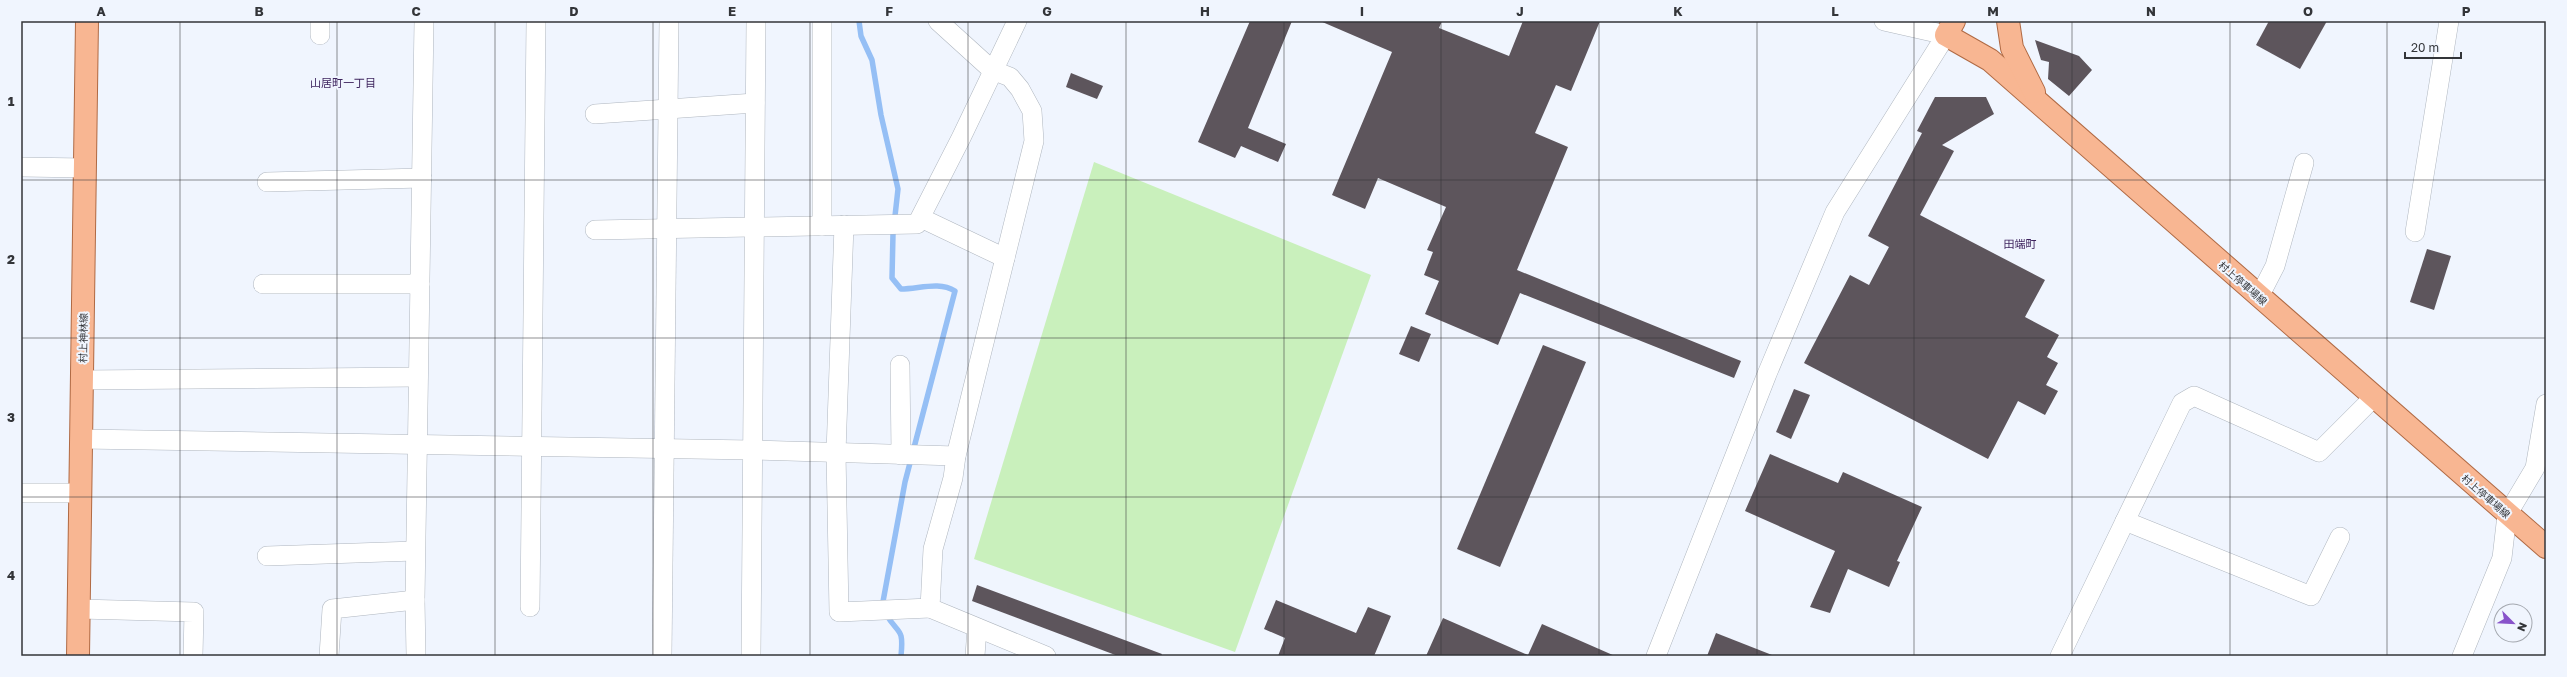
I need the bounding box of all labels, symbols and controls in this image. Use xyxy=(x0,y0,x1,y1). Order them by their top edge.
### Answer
text: A xyxy=(96,3,106,19)
text: B xyxy=(254,3,264,19)
text: C xyxy=(411,3,421,19)
text: D xyxy=(569,3,579,19)
text: E xyxy=(728,3,736,19)
text: F xyxy=(885,3,893,19)
text: G xyxy=(1042,3,1052,19)
text: H xyxy=(1200,3,1210,19)
text: I xyxy=(1360,3,1364,19)
text: J xyxy=(1516,3,1524,19)
text: K xyxy=(1673,3,1683,19)
text: L xyxy=(1831,3,1839,19)
text: M xyxy=(1987,3,1999,19)
text: N xyxy=(2146,3,2156,19)
text: O xyxy=(2303,3,2313,19)
text: P xyxy=(2462,3,2471,19)
scale bar xyxy=(2405,34,2461,60)
text: 20 m xyxy=(2411,40,2439,55)
district label: 山居町一丁目 xyxy=(310,76,376,89)
text: 1 xyxy=(8,93,15,109)
district label: 田端町 xyxy=(2004,237,2037,250)
text: 2 xyxy=(7,251,15,267)
street label: 村上停車場線 xyxy=(2216,259,2270,307)
street label: 村上神林線 xyxy=(77,313,89,363)
text: 3 xyxy=(7,409,15,425)
street label: 村上停車場線 xyxy=(2459,472,2513,520)
text: 4 xyxy=(7,567,15,583)
north arrow xyxy=(2493,603,2533,643)
text: N xyxy=(2515,621,2530,634)

